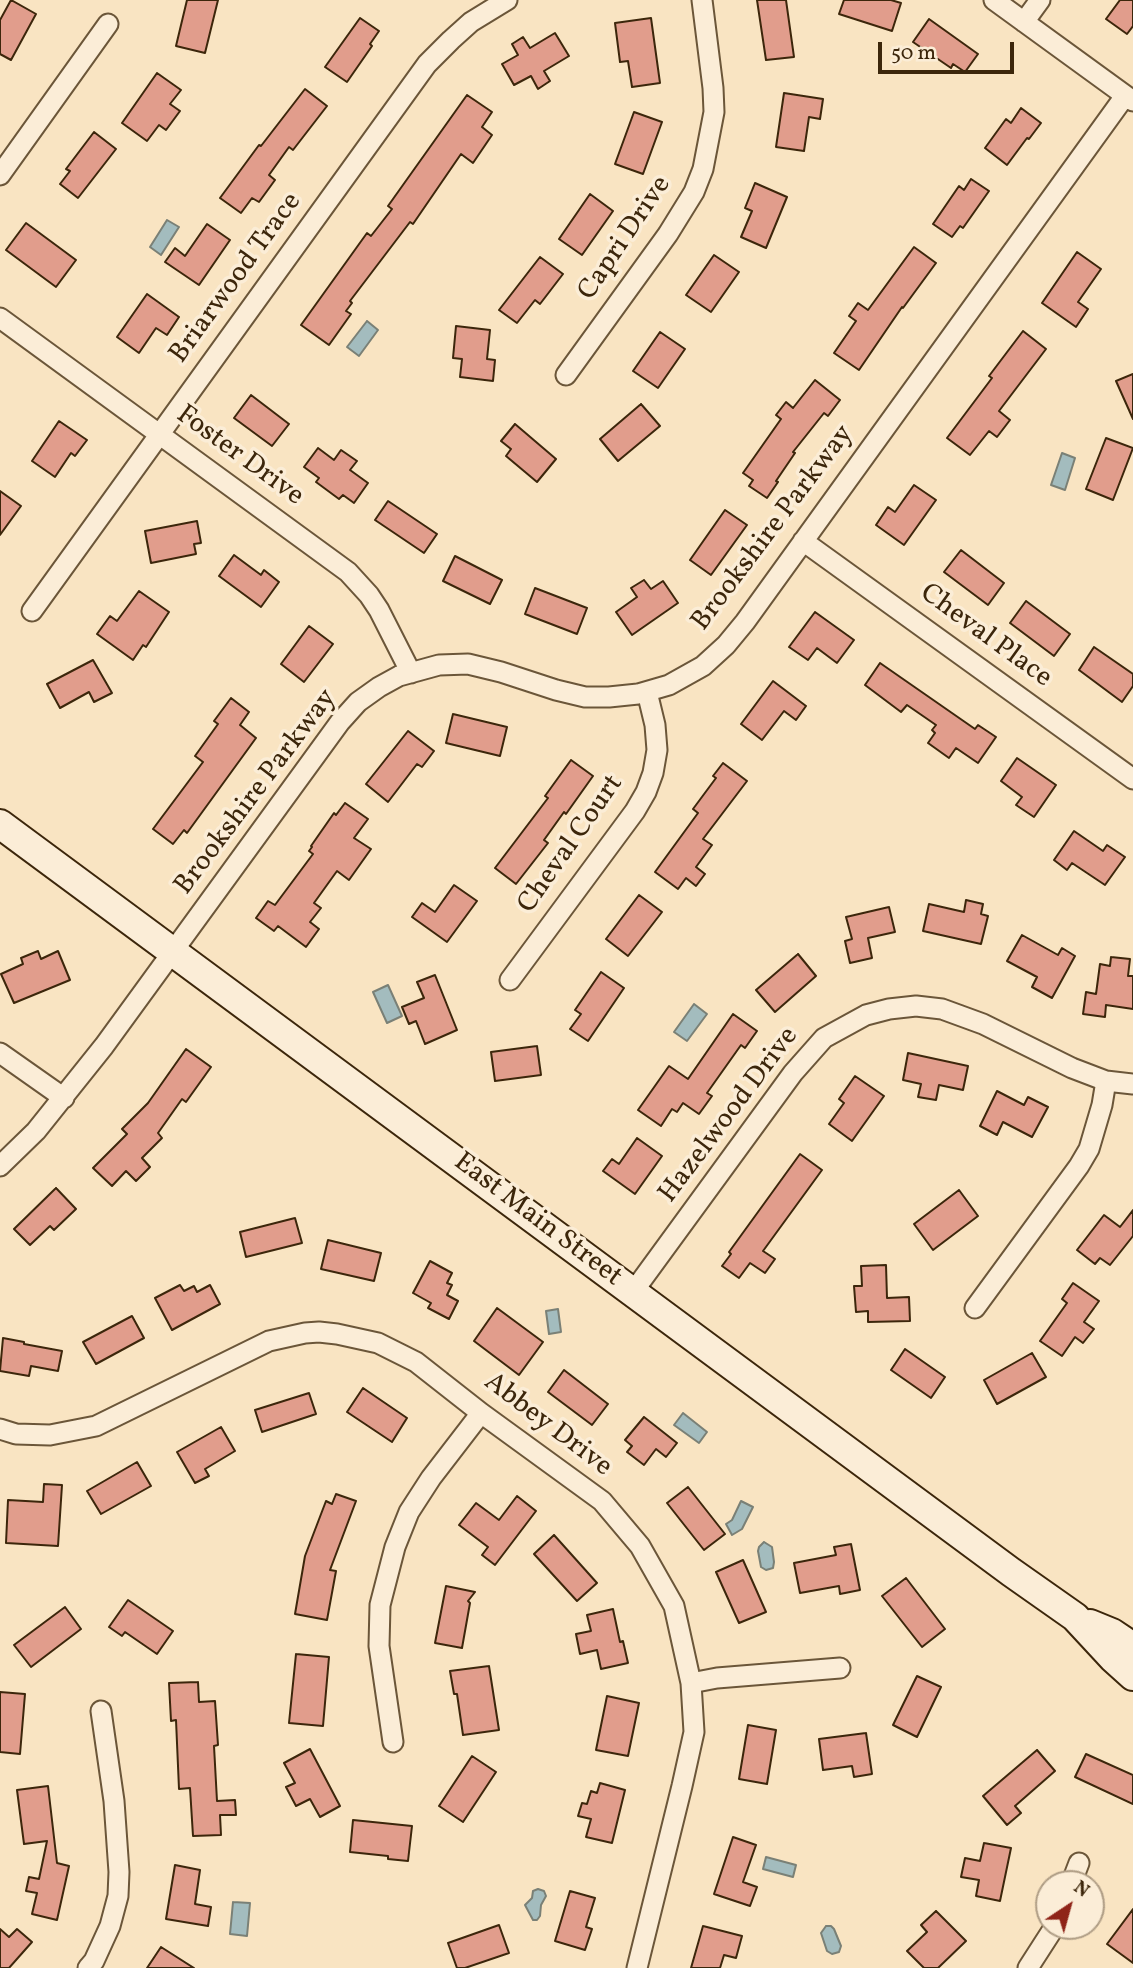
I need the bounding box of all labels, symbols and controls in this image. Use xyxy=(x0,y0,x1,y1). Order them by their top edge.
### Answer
scale bar xyxy=(881,28,1018,72)
text: 50 m xyxy=(891,39,936,68)
street label: Capri Drive xyxy=(572,171,680,307)
street label: Briarwood Trace xyxy=(164,187,310,371)
street label: Foster Drive xyxy=(169,399,309,515)
street label: Brookshire Parkway xyxy=(686,420,862,638)
street label: Cheval Place xyxy=(912,578,1058,696)
street label: Brookshire Parkway xyxy=(169,684,345,902)
street label: Cheval Court xyxy=(512,769,632,921)
street label: Hazelwood Drive xyxy=(653,1021,807,1211)
street label: East Main Street xyxy=(446,1147,628,1295)
street label: Abbey Drive xyxy=(476,1367,618,1485)
north arrow xyxy=(1035,1870,1105,1940)
text: N xyxy=(1068,1875,1094,1904)

